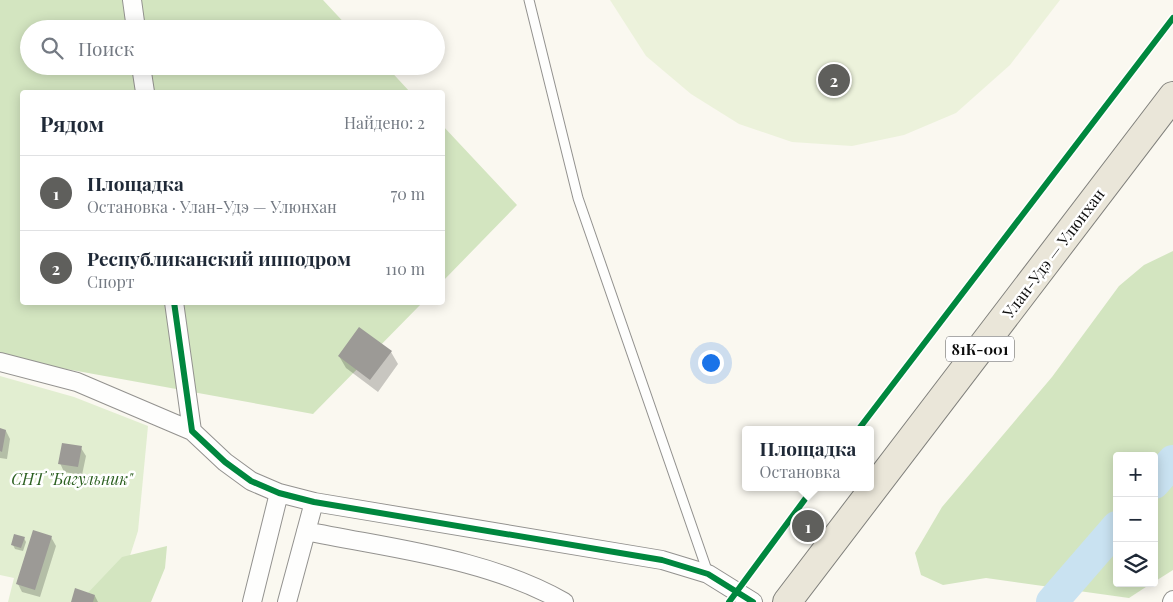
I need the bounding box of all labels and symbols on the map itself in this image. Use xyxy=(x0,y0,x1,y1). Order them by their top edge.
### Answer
pin: 2 xyxy=(818,61,850,99)
street label: Улан-Удэ — Улюнхан xyxy=(997,184,1109,323)
road number: 81К-001 xyxy=(946,336,1014,362)
your location xyxy=(698,350,724,376)
park label: СНТ "Багульник" xyxy=(11,468,134,489)
pin: 1 xyxy=(792,507,824,545)

